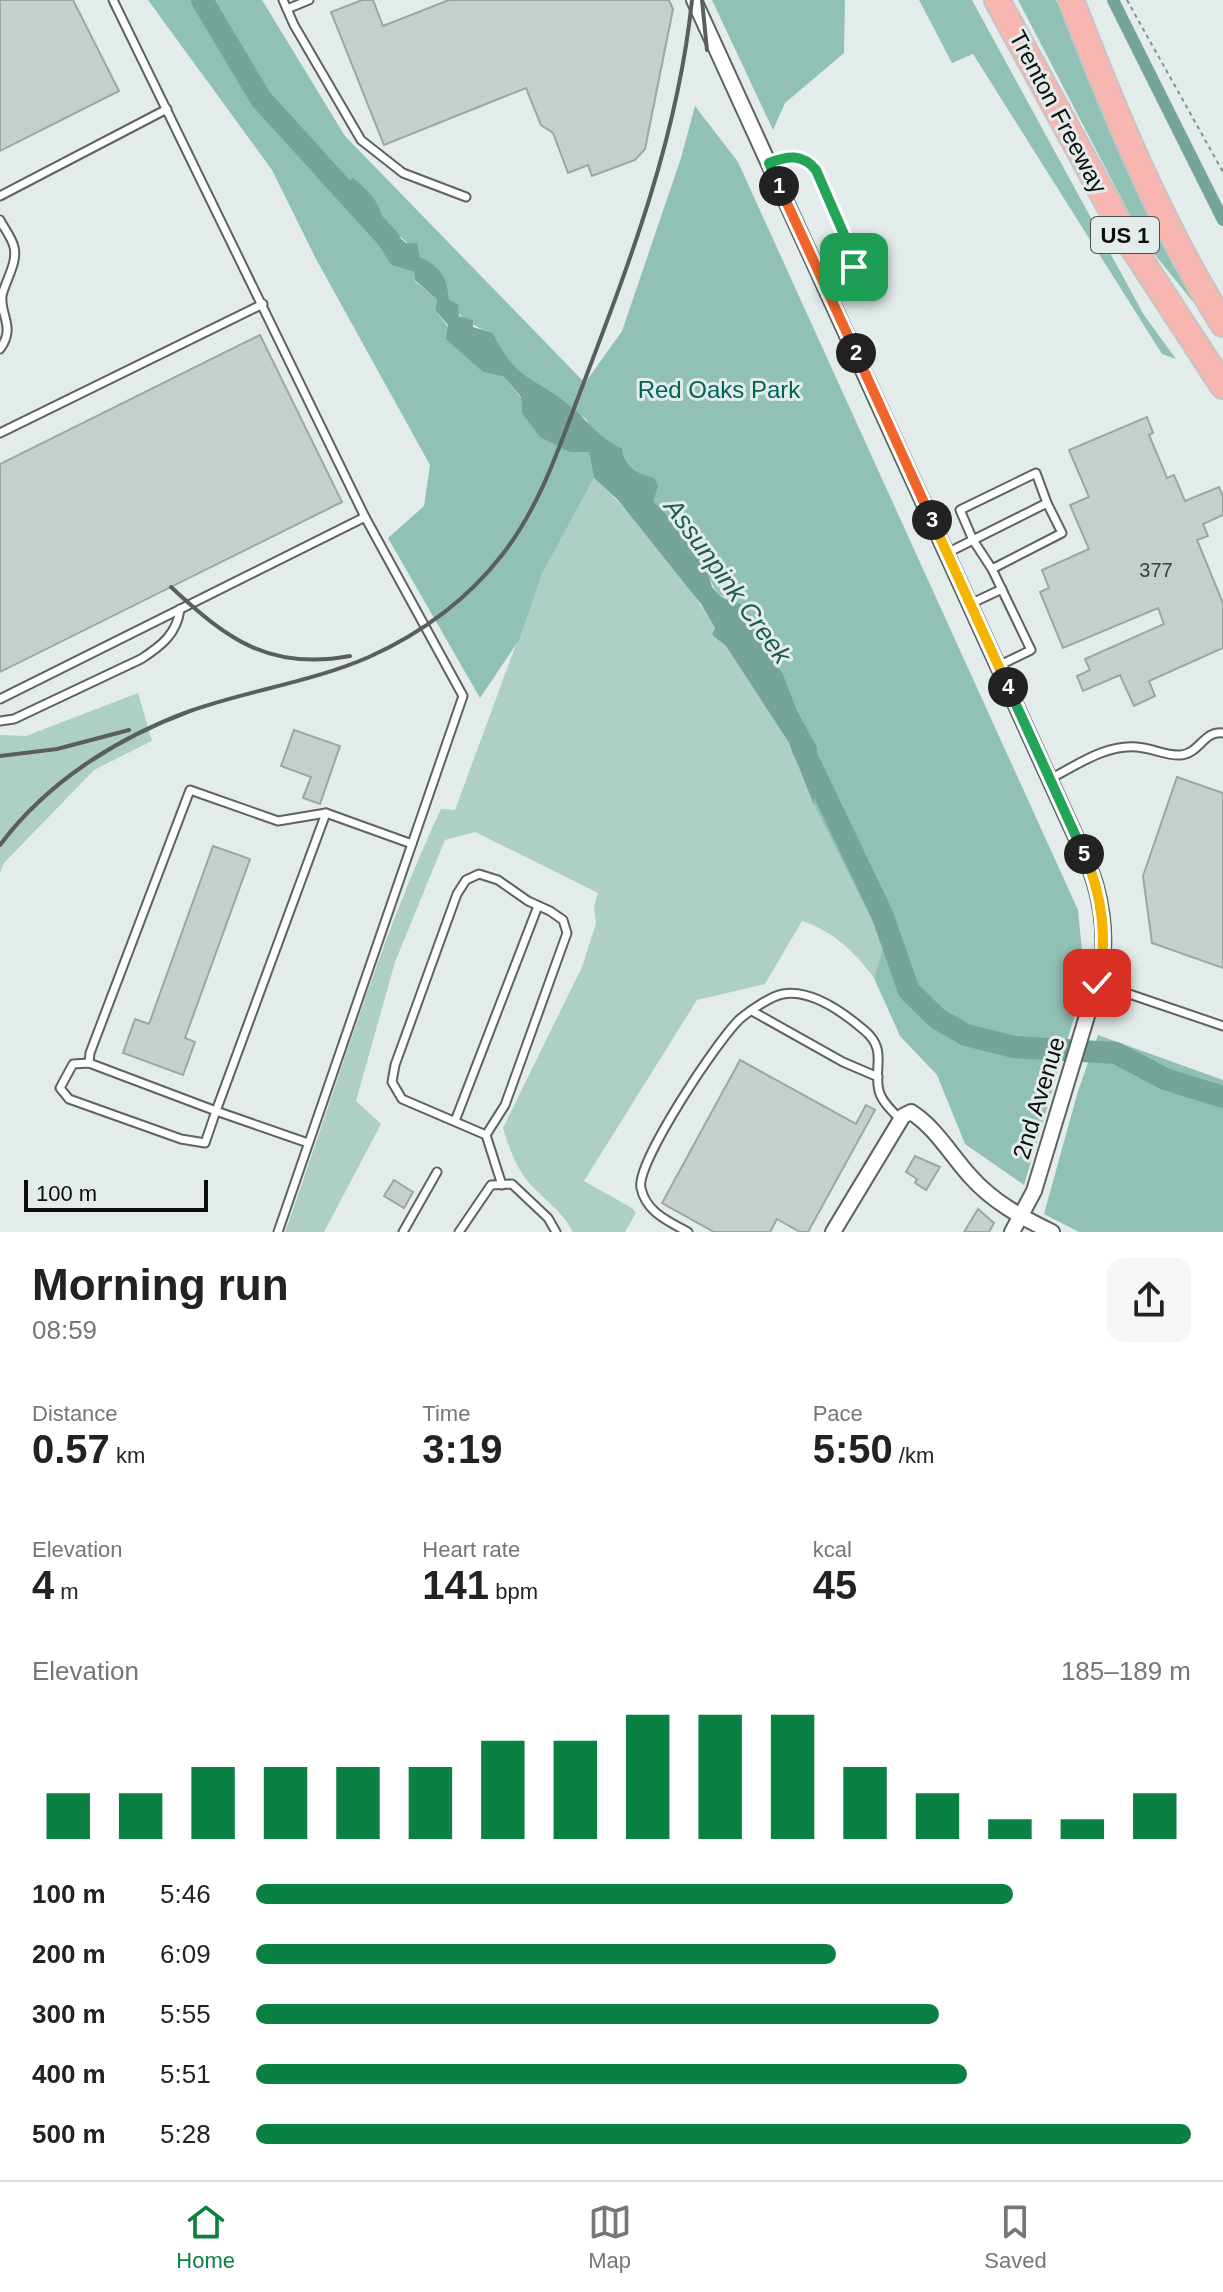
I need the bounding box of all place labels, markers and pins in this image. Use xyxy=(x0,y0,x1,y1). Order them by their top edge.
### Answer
pin: 1 xyxy=(759,166,799,206)
pin xyxy=(820,233,888,301)
pin: 2 xyxy=(836,333,876,373)
pin: 3 xyxy=(912,500,952,540)
pin: 4 xyxy=(988,667,1028,707)
pin: 5 xyxy=(1064,834,1104,874)
pin xyxy=(1063,949,1131,1017)

